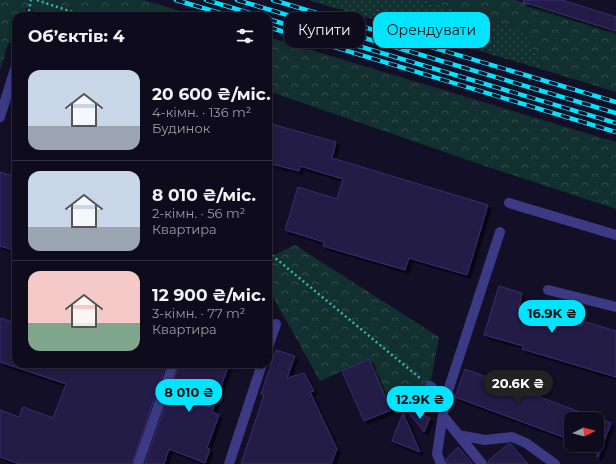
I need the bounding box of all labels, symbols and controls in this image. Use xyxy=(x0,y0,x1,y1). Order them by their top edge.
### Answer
chip: Купити xyxy=(284,12,365,48)
chip: Орендувати xyxy=(373,12,490,48)
icon: filters xyxy=(234,25,256,47)
text: Об’єктів: 4 xyxy=(28,26,125,46)
text: 20 600 ₴/міс. xyxy=(152,84,271,104)
icon: home xyxy=(60,86,108,134)
text: 4-кімн. · 136 m² xyxy=(152,104,251,120)
text: Будинок xyxy=(152,120,210,136)
text: 8 010 ₴/міс. xyxy=(152,185,256,205)
icon: home xyxy=(60,187,108,235)
text: 2-кімн. · 56 m² xyxy=(152,205,245,221)
text: Квартира xyxy=(152,221,217,237)
text: 12 900 ₴/міс. xyxy=(152,285,266,305)
icon: home xyxy=(60,287,108,335)
pin: 16.9K ₴ xyxy=(515,300,589,334)
text: 3-кімн. · 77 m² xyxy=(152,305,245,321)
text: 16.9K ₴ xyxy=(527,305,577,321)
text: Квартира xyxy=(152,321,217,337)
pin: 20.6K ₴ xyxy=(481,370,555,404)
text: 20.6K ₴ xyxy=(492,375,544,391)
pin: 8 010 ₴ xyxy=(152,379,226,413)
text: 8 010 ₴ xyxy=(164,384,214,400)
pin: 12.9K ₴ xyxy=(383,386,457,420)
text: 12.9K ₴ xyxy=(396,391,444,407)
north arrow xyxy=(564,412,604,452)
map controls xyxy=(564,412,604,452)

